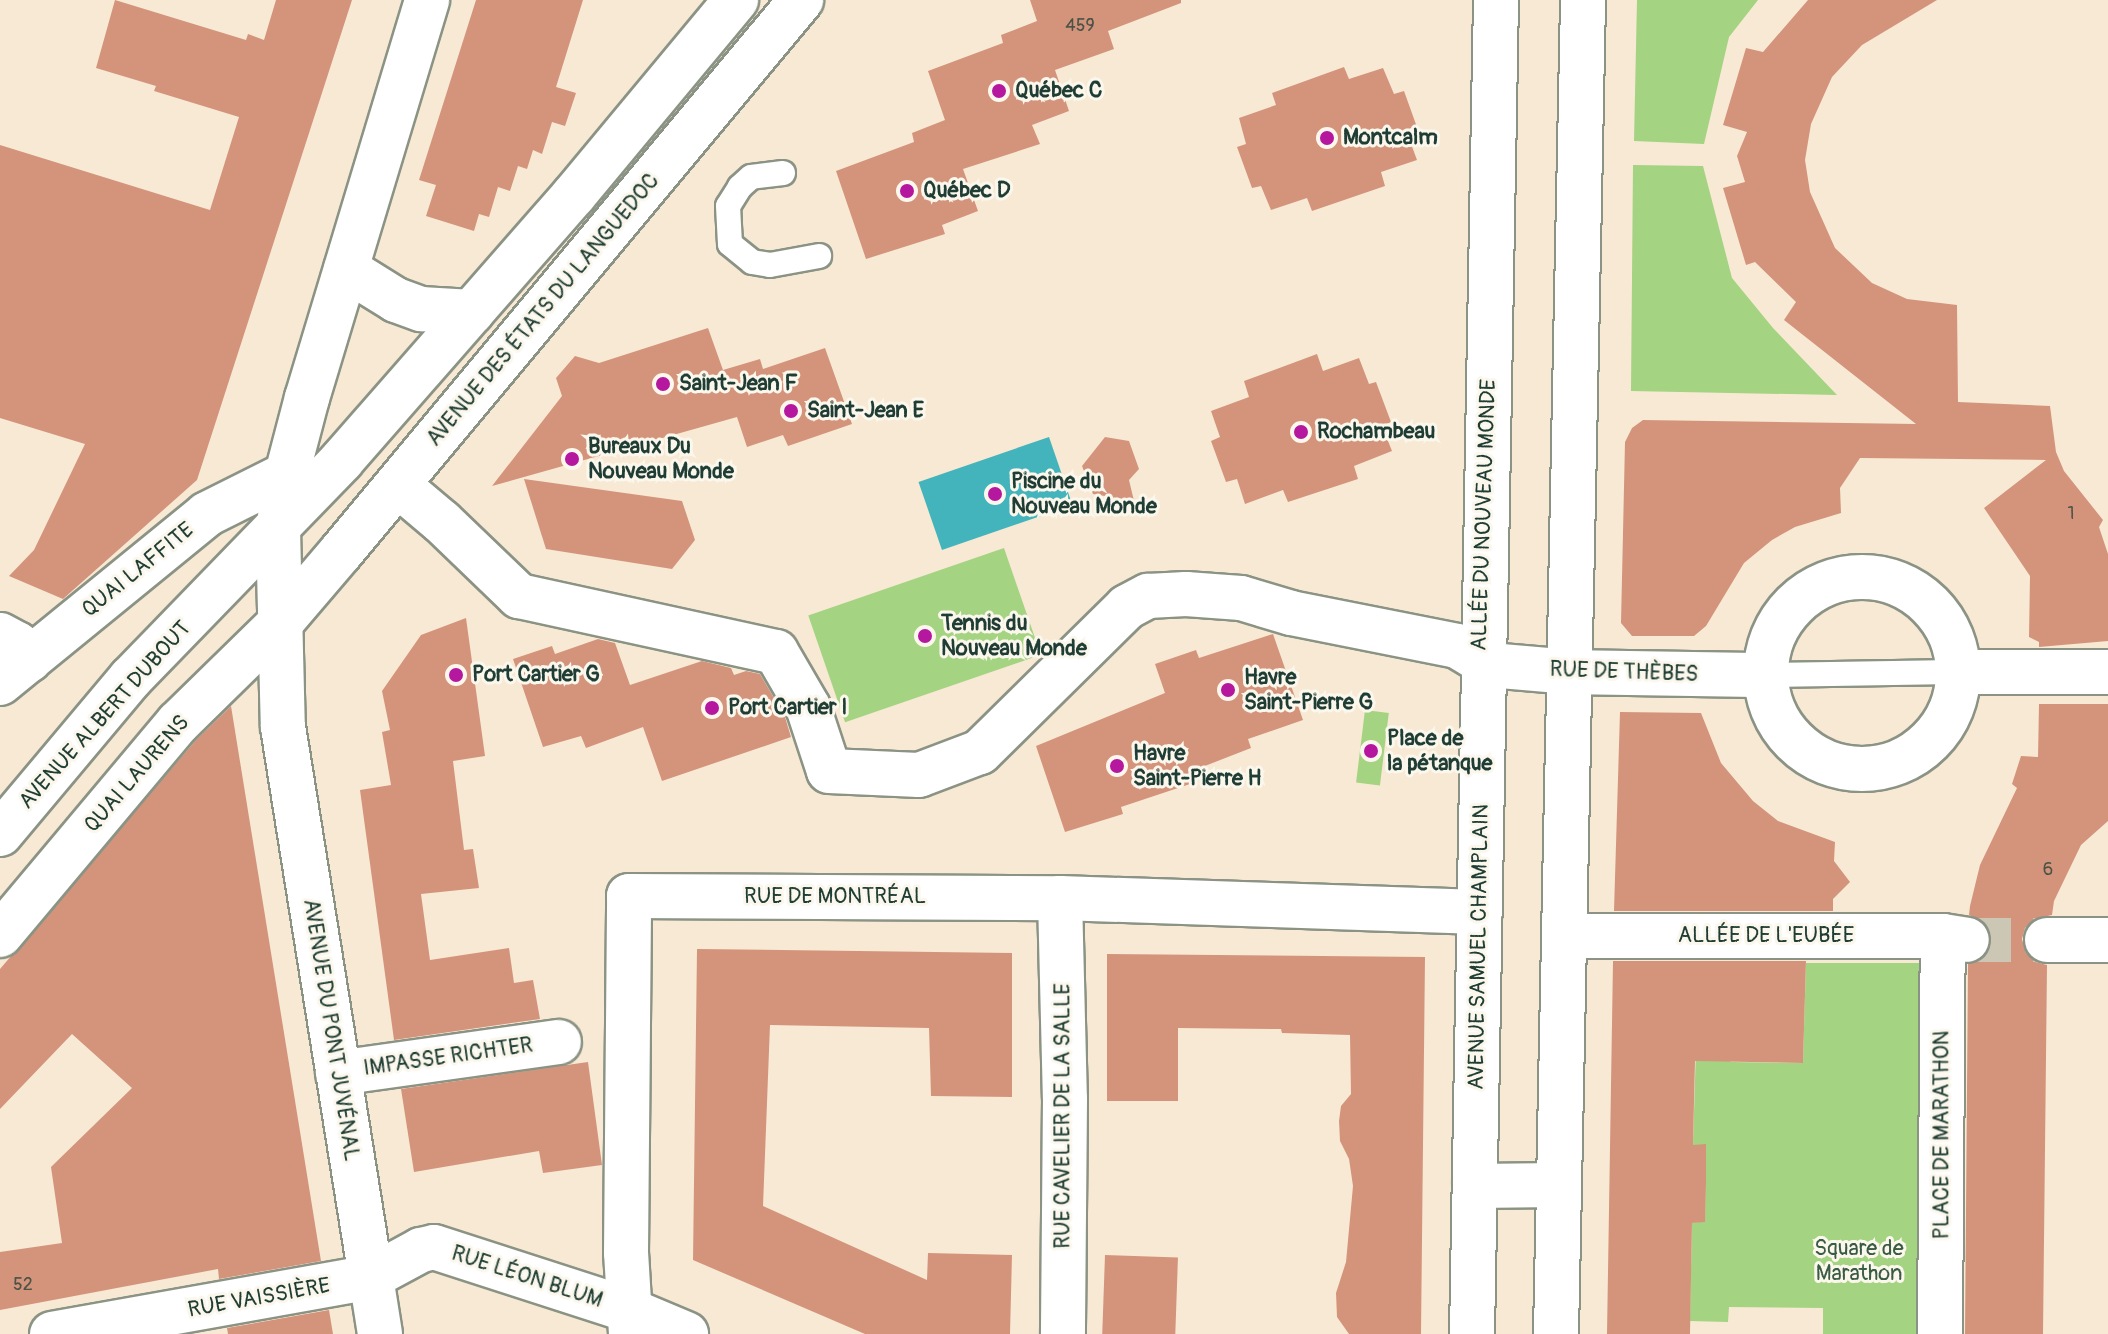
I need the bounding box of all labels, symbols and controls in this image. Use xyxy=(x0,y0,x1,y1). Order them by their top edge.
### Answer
house number: 459 xyxy=(1065,15,1095,37)
place label: Québec C xyxy=(1015,78,1102,104)
marker: Québec C xyxy=(990,82,1008,100)
place label: Montcalm xyxy=(1343,125,1438,151)
marker: Montcalm xyxy=(1318,129,1336,147)
street label: AVENUE DES ÉTATS DU LANGUEDOC xyxy=(421,168,665,452)
place label: Québec D xyxy=(923,178,1011,204)
marker: Québec D xyxy=(898,182,916,200)
place label: Saint-Jean F xyxy=(679,371,798,397)
marker: Saint-Jean F xyxy=(654,375,672,393)
street label: ALLÉE DU NOUVEAU MONDE xyxy=(1466,379,1502,651)
place label: Saint-Jean E xyxy=(807,398,924,424)
marker: Saint-Jean E xyxy=(782,402,800,420)
place label: Rochambeau xyxy=(1317,419,1435,445)
marker: Rochambeau xyxy=(1292,423,1310,441)
place label: Bureaux Du Nouveau Monde xyxy=(588,433,734,484)
marker: Bureaux Du Nouveau Monde xyxy=(563,450,581,468)
place label: Piscine du Nouveau Monde xyxy=(1011,468,1157,520)
marker: Piscine du Nouveau Monde xyxy=(986,485,1004,503)
house number: 1 xyxy=(2067,503,2075,525)
street label: QUAI LAFFITE xyxy=(77,517,199,623)
place label: Tennis du Nouveau Monde xyxy=(941,610,1087,662)
street label: AVENUE ALBERT DUBOUT xyxy=(14,616,196,814)
marker: Tennis du Nouveau Monde xyxy=(916,627,934,645)
street label: RUE DE THÈBES xyxy=(1549,656,1699,688)
place label: Port Cartier G xyxy=(472,662,600,688)
place label: Havre Saint-Pierre G xyxy=(1244,664,1373,716)
marker: Port Cartier G xyxy=(447,666,465,684)
marker: Havre Saint-Pierre G xyxy=(1219,681,1237,699)
place label: Port Cartier I xyxy=(728,695,848,721)
marker: Port Cartier I xyxy=(703,699,721,717)
street label: QUAI LAURENS xyxy=(79,710,195,838)
place label: Place de la pétanque xyxy=(1387,725,1492,776)
place label: Havre Saint-Pierre H xyxy=(1133,740,1262,792)
marker: Place de la pétanque xyxy=(1362,742,1380,760)
marker: Havre Saint-Pierre H xyxy=(1108,757,1126,775)
street label: AVENUE SAMUEL CHAMPLAIN xyxy=(1463,804,1495,1090)
house number: 6 xyxy=(2043,859,2053,881)
street label: RUE DE MONTRÉAL xyxy=(744,884,926,910)
street label: AVENUE DU PONT JUVÉNAL xyxy=(297,897,365,1163)
street label: ALLÉE DE L'EUBÉE xyxy=(1678,923,1854,949)
street label: RUE CAVELIER DE LA SALLE xyxy=(1050,983,1076,1249)
street label: PLACE DE MARATHON xyxy=(1929,1031,1955,1239)
street label: IMPASSE RICHTER xyxy=(362,1032,534,1082)
park label: Square de Marathon xyxy=(1814,1235,1904,1286)
street label: RUE LÉON BLUM xyxy=(448,1240,606,1314)
street label: RUE VAISSIÈRE xyxy=(186,1273,332,1323)
house number: 52 xyxy=(13,1274,33,1296)

